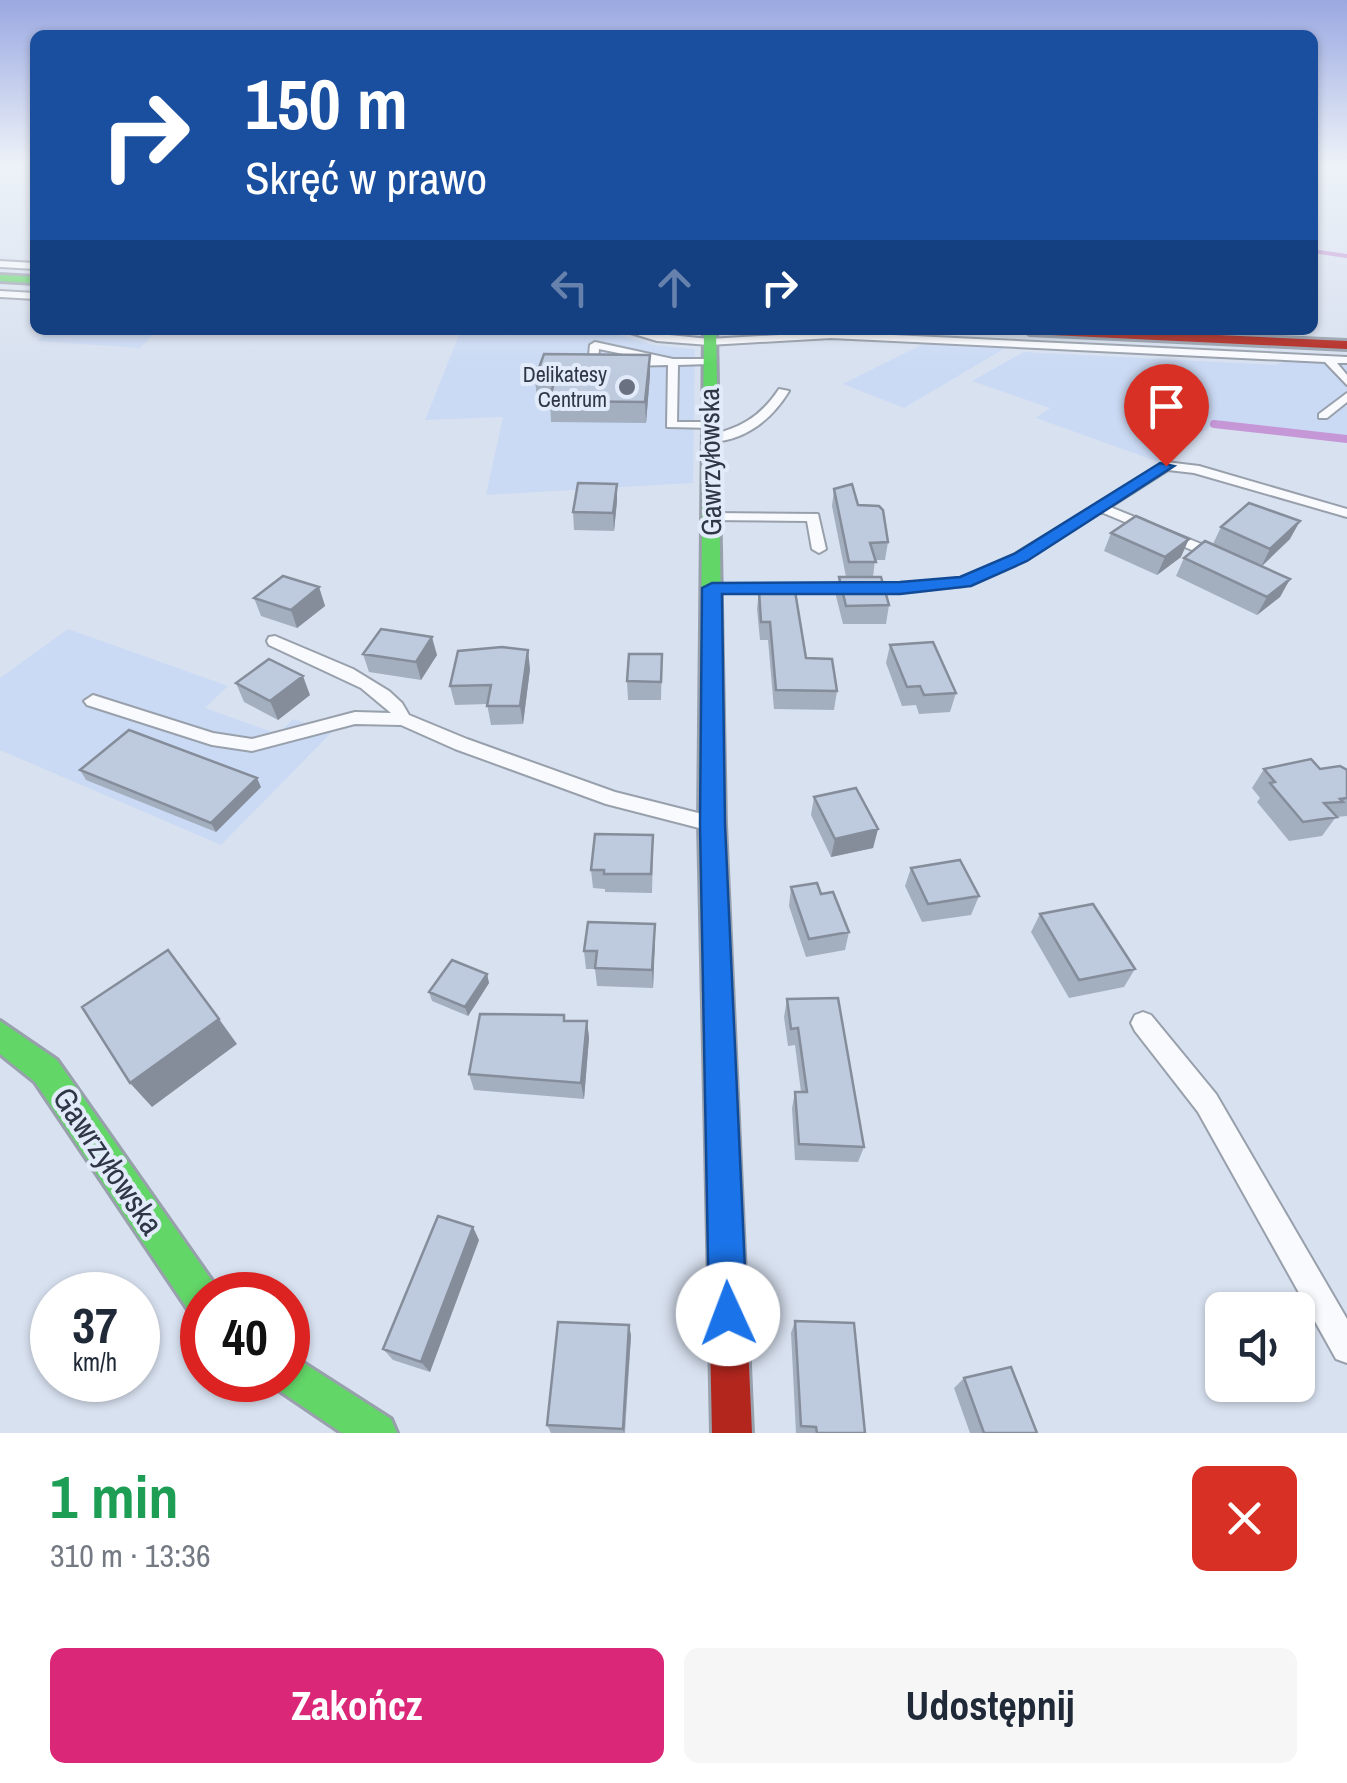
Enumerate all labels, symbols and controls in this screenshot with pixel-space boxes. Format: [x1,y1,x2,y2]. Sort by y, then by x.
text: 150 m [245,57,408,151]
icon: right [80,70,210,200]
text: Skręć w prawo [245,147,487,208]
icon: left [542,260,597,315]
icon: ahead [647,260,702,315]
icon: right [752,260,807,315]
place label: Delikatesy Centrum [523,359,607,414]
pin [1124,364,1209,467]
marker: Delikatesy Centrum [616,376,638,398]
icon: arrive [1139,379,1194,434]
street label: Gawrzyłowska [690,387,730,536]
street label: Gawrzyłowska [43,1079,174,1243]
position arrow [676,1262,780,1366]
speed limit sign: 40 [180,1272,310,1402]
text: 37 [72,1291,118,1359]
map controls [1205,1292,1315,1402]
button: sound [1205,1292,1315,1402]
text: km/h [73,1345,117,1379]
text: 1 min [50,1456,179,1537]
button: close [1192,1466,1297,1571]
text: 310 m · 13:36 [50,1534,210,1577]
button: Zakończ [50,1648,664,1763]
button: Udostępnij [684,1648,1297,1763]

